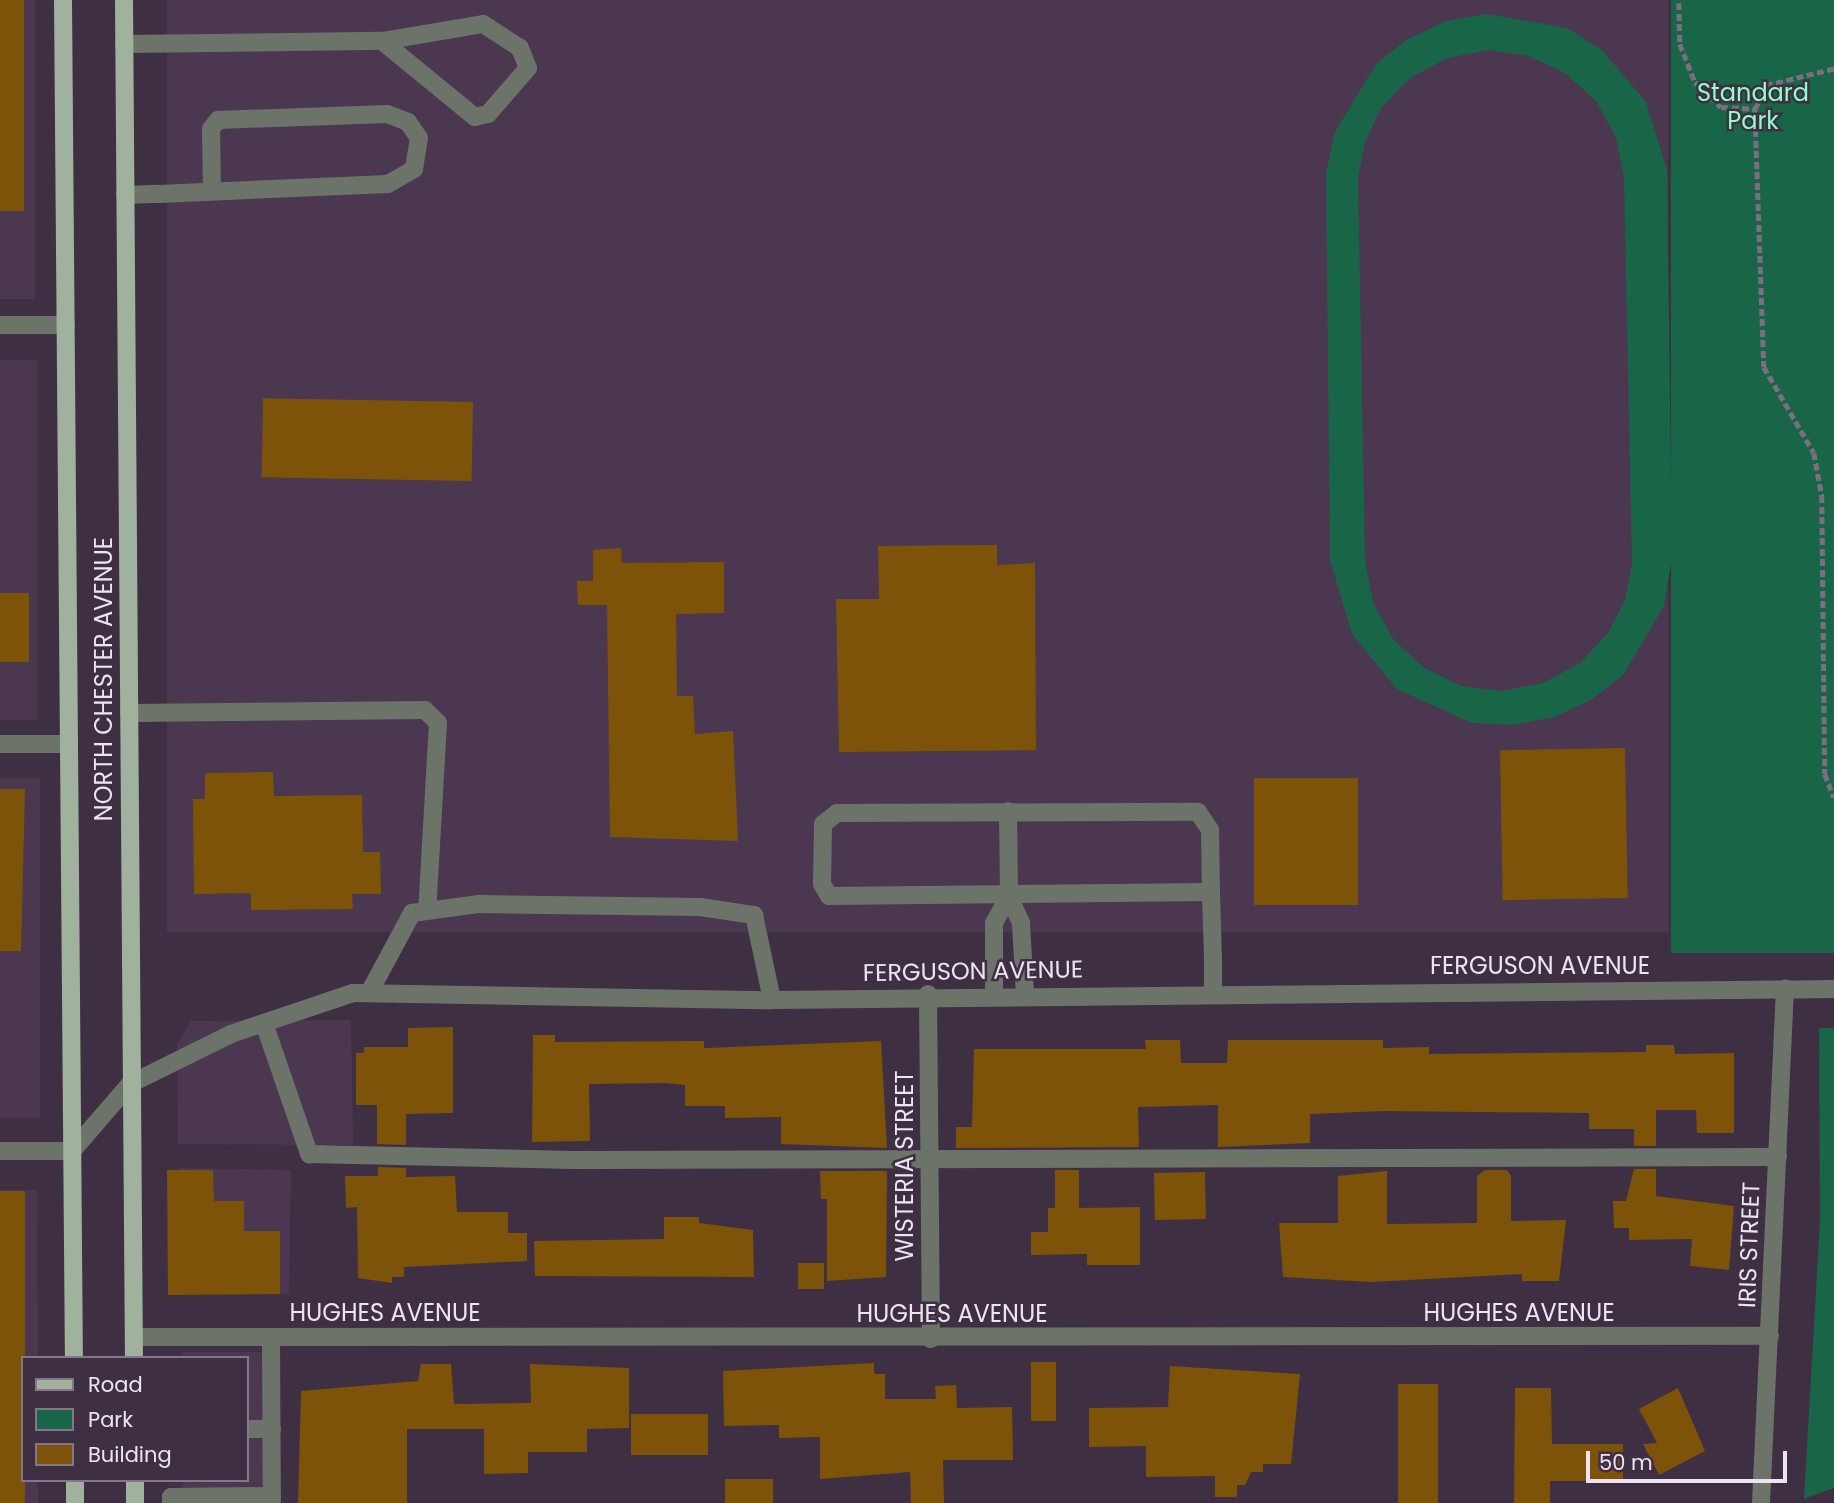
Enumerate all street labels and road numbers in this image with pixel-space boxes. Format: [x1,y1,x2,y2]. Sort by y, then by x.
street label: NORTH CHESTER AVENUE [90,537,118,821]
street label: FERGUSON AVENUE [1430,952,1650,980]
street label: FERGUSON AVENUE [863,955,1083,987]
street label: WISTERIA STREET [891,1070,919,1262]
street label: IRIS STREET [1732,1181,1766,1309]
street label: HUGHES AVENUE [290,1299,480,1327]
street label: HUGHES AVENUE [1424,1299,1614,1327]
street label: HUGHES AVENUE [857,1300,1047,1328]

